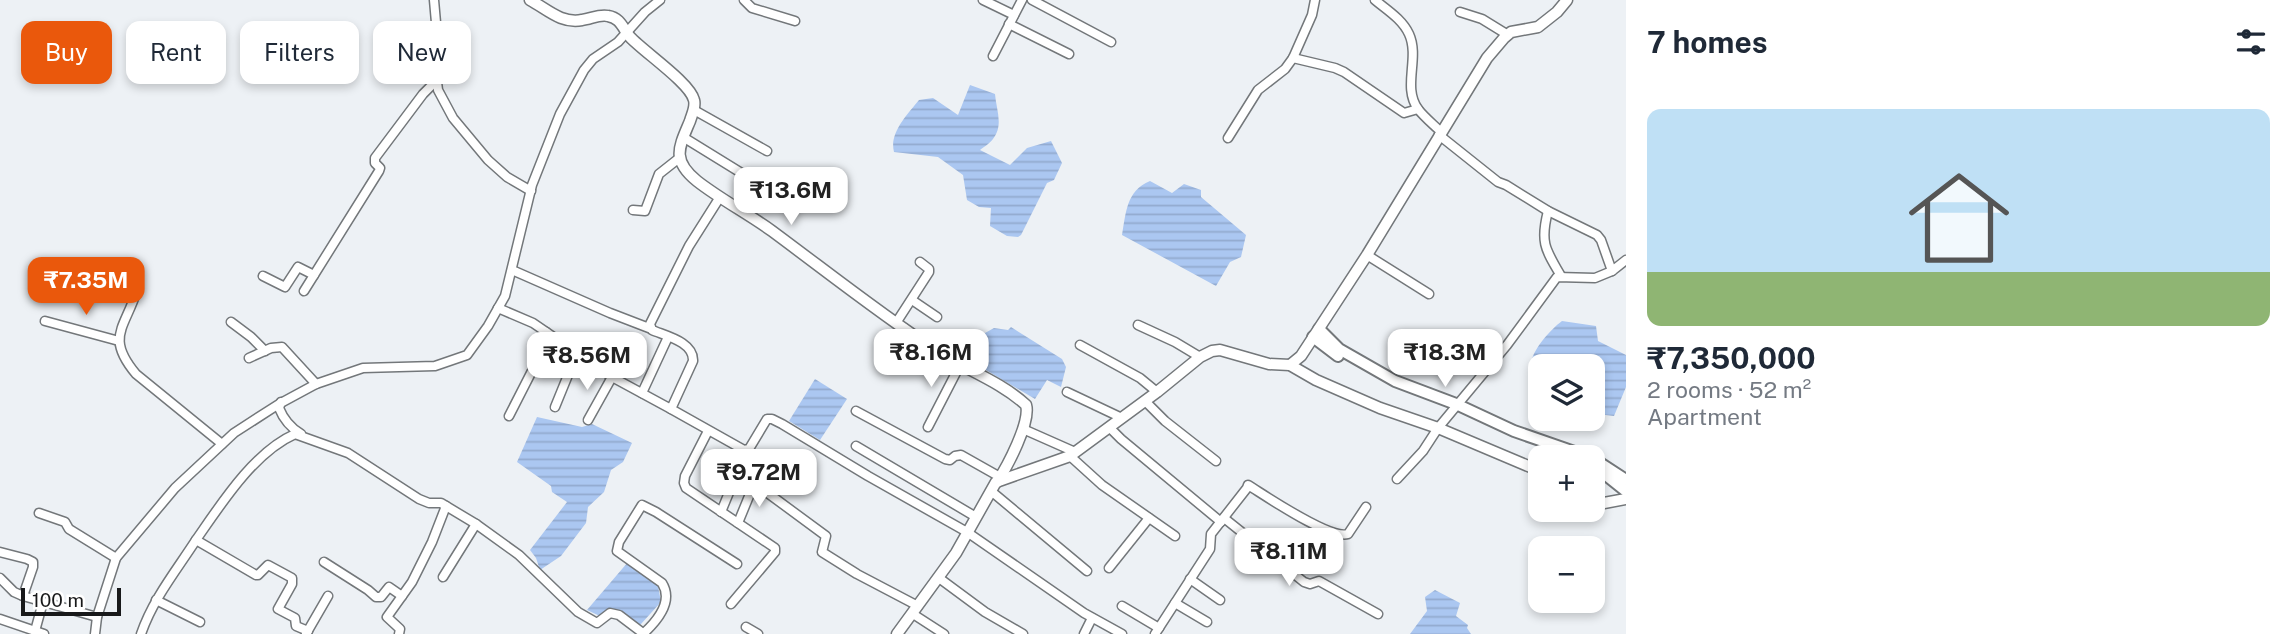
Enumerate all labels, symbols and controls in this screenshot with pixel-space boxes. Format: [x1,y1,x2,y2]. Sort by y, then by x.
chip: Buy [21,21,112,84]
chip: Rent [126,21,226,84]
chip: Filters [240,21,359,84]
chip: New [373,21,471,84]
icon: filters [2232,23,2270,61]
text: 7 homes [1647,24,1768,60]
icon: home [1896,155,2022,281]
pin: ₹13.6M [734,168,848,227]
text: ₹13.6M [750,176,832,203]
pin: ₹7.35M [29,258,143,317]
text: ₹7.35M [44,266,128,293]
pin: ₹8.16M [874,330,988,389]
pin: ₹18.3M [1388,330,1502,389]
pin: ₹8.56M [530,332,644,392]
text: ₹8.16M [890,338,972,365]
text: ₹18.3M [1404,338,1486,365]
text: ₹7,350,000 [1647,340,1816,376]
text: ₹8.56M [543,341,631,368]
map controls [1528,354,1605,613]
button: layers [1528,354,1605,431]
text: 2 rooms · 52 m² [1647,376,1811,403]
text: Apartment [1647,403,1762,430]
button: + [1528,445,1605,522]
pin: ₹9.72M [702,449,816,509]
text: ₹9.72M [717,458,801,485]
pin: ₹8.11M [1232,528,1346,588]
button: − [1528,536,1605,613]
text: ₹8.11M [1250,537,1328,564]
scale bar [21,585,121,617]
text: 100 m [32,589,84,611]

